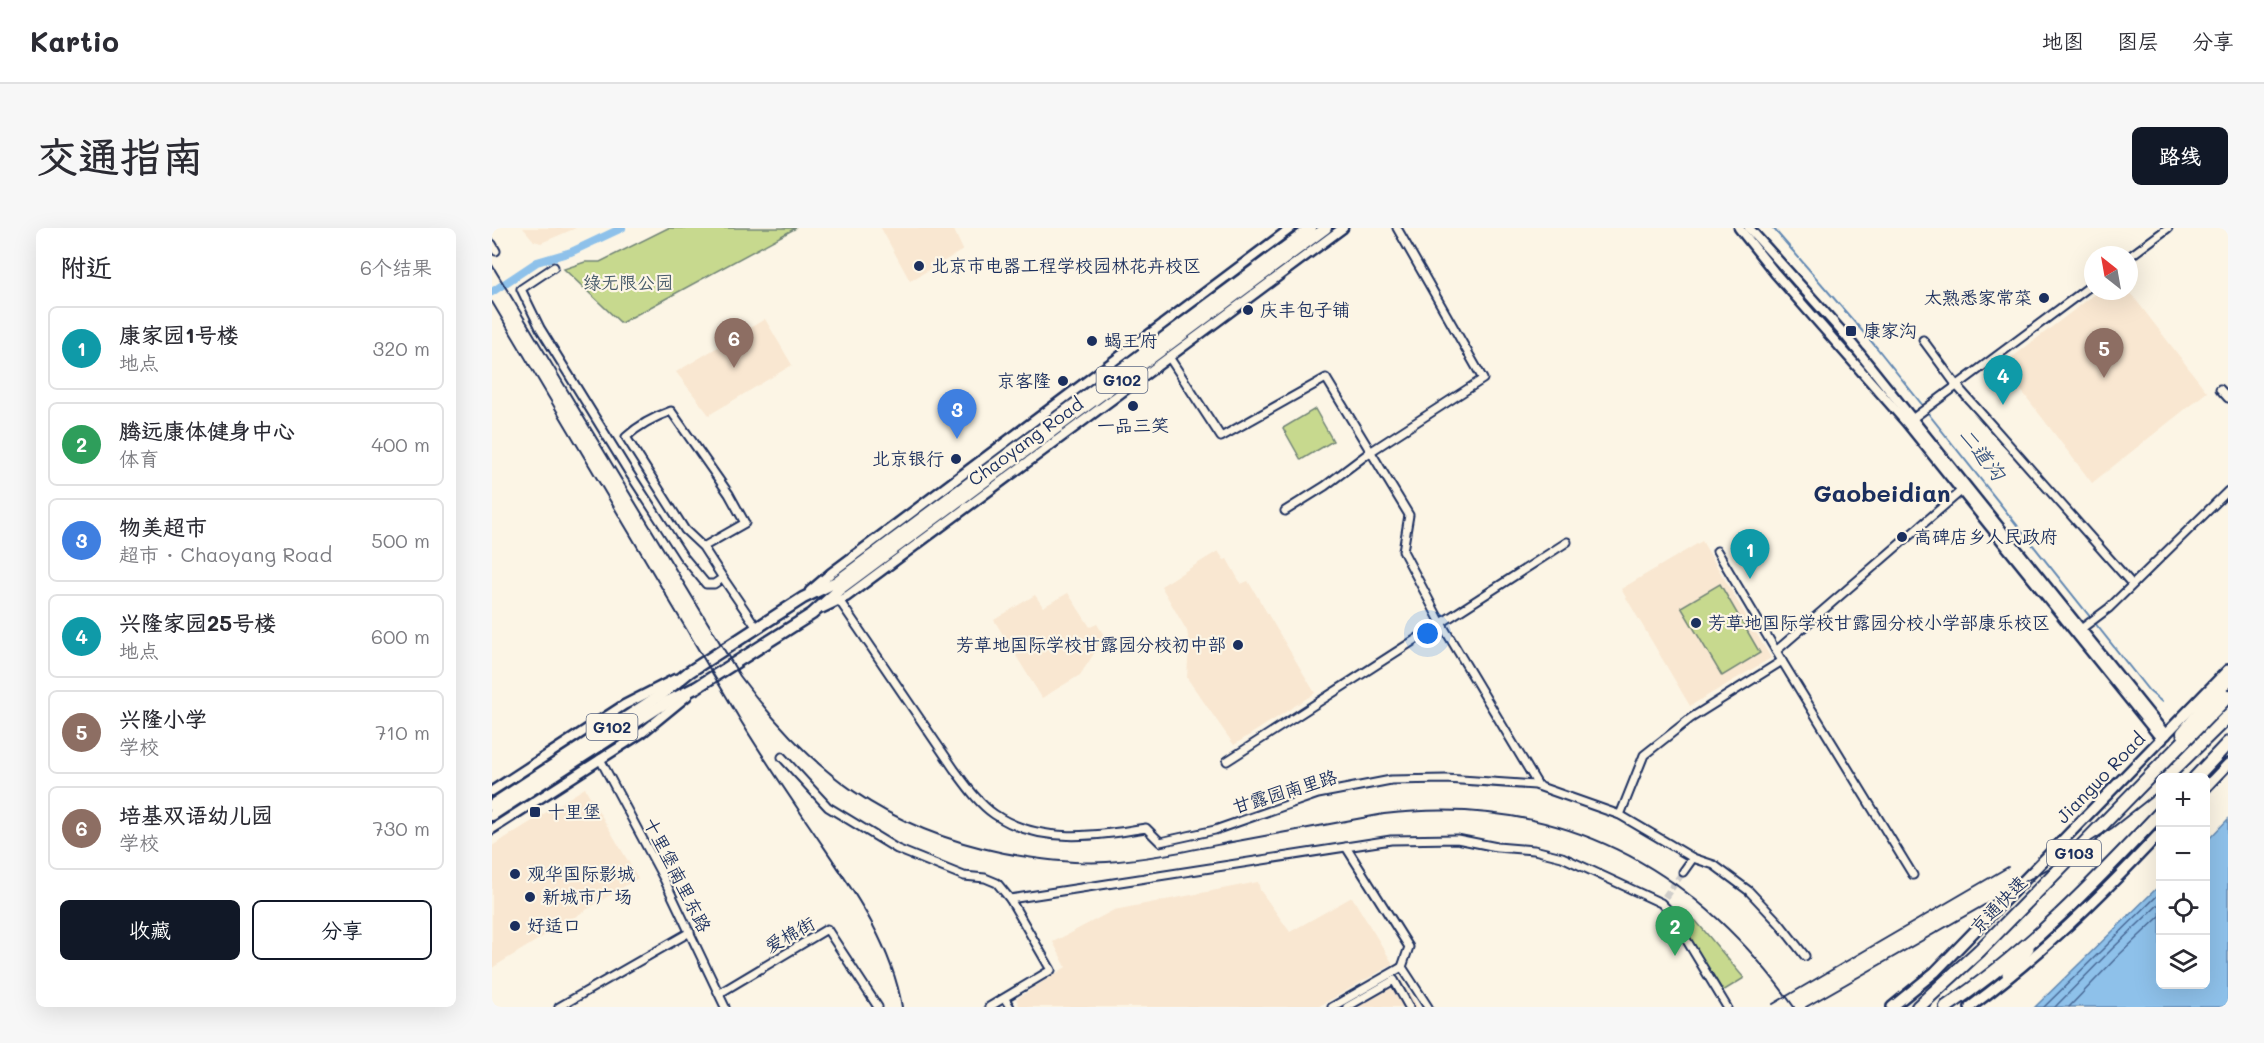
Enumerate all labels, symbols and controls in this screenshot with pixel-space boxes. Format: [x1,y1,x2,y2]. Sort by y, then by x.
text: Kartio [30,23,119,59]
text: 地图 [2042,27,2084,54]
text: 图层 [2117,27,2159,54]
text: 分享 [2192,27,2234,54]
button: 路线 [2132,127,2228,185]
text: 交通指南 [36,128,204,183]
north arrow [2084,246,2138,300]
text: 附近 [60,250,112,284]
place label: 北京市电器工程学校园林花卉校区 [931,253,1201,277]
text: 6个结果 [360,254,432,280]
marker: 北京市电器工程学校园林花卉校区 [912,259,926,273]
park label: 绿无限公园 [583,270,673,294]
place label: 太熟悉家常菜 [1924,285,2032,309]
marker: 太熟悉家常菜 [2037,291,2051,305]
place label: 庆丰包子铺 [1260,297,1350,321]
marker: 庆丰包子铺 [1241,303,1255,317]
pin: 6 [714,318,754,368]
place label: 康家沟 [1863,318,1917,342]
text: 康家园1号楼 [119,320,239,349]
marker: 康家沟 [1844,324,1858,338]
place label: 蝎王府 [1104,328,1158,352]
pin: 5 [2084,328,2124,378]
marker: 蝎王府 [1085,334,1099,348]
text: 1 [77,335,86,361]
text: 320 m [372,335,430,361]
text: 地点 [119,349,159,375]
pin: 4 [1984,356,2022,405]
road number: G102 [1096,367,1148,393]
place label: 京客隆 [997,368,1051,392]
marker: 京客隆 [1056,374,1070,388]
pin: 3 [938,390,976,439]
street label: Chaoyang Road [963,391,1088,491]
marker: 一品三笑 [1126,399,1140,413]
place label: 一品三笑 [1097,413,1169,437]
text: 腾远康体健身中心 [119,416,295,445]
water label: 二道沟 [1954,422,2013,487]
text: 2 [76,431,87,457]
text: 400 m [371,431,430,457]
text: 体育 [119,445,159,471]
place label: 北京银行 [872,446,944,470]
marker: 北京银行 [949,452,963,466]
district label: Gaobeidian [1813,477,1951,508]
text: 物美超市 [119,512,207,541]
place label: 高碑店乡人民政府 [1914,524,2058,548]
text: 3 [76,527,88,553]
text: 500 m [371,527,430,553]
pin: 1 [1730,530,1770,579]
marker: 高碑店乡人民政府 [1895,530,1909,544]
text: 超市 · Chaoyang Road [119,541,332,567]
text: 兴隆家园25号楼 [119,608,276,637]
place label: 芳草地国际学校甘露园分校小学部康乐校区 [1708,610,2050,634]
marker: 芳草地国际学校甘露园分校小学部康乐校区 [1689,616,1703,630]
your location [1413,619,1442,648]
text: 4 [75,623,88,649]
text: 600 m [371,623,430,649]
place label: 芳草地国际学校甘露园分校初中部 [956,632,1226,656]
text: 地点 [119,637,159,663]
marker: 芳草地国际学校甘露园分校初中部 [1231,638,1245,652]
text: 兴隆小学 [119,704,207,733]
road number: G102 [586,714,638,740]
text: 5 [76,719,87,745]
text: 710 m [375,719,430,745]
street label: Jianguo Road [2051,726,2150,828]
text: 学校 [119,733,159,759]
street label: 甘露园南里路 [1230,764,1340,818]
map controls [2156,773,2210,989]
button: + [2156,773,2210,827]
place label: 十里堡 [547,799,601,823]
text: 培基双语幼儿园 [119,800,273,829]
marker: 十里堡 [528,805,542,819]
street label: 十里堡南里东路 [639,813,717,936]
text: 6 [75,815,88,841]
text: 730 m [372,815,430,841]
button: − [2156,827,2210,881]
text: 学校 [119,829,159,855]
road number: G103 [2047,840,2101,866]
place label: 观华国际影城 [527,861,635,885]
marker: 观华国际影城 [508,867,522,881]
street label: 京通快速 [1965,870,2032,939]
button: locate [2156,881,2210,935]
place label: 新城市广场 [542,884,632,908]
marker: 新城市广场 [523,890,537,904]
button: 收藏 [60,900,240,960]
button: 分享 [252,900,432,960]
pin: 2 [1656,906,1694,956]
street label: 爱棉街 [760,911,819,958]
place label: 好适口 [527,913,581,937]
marker: 好适口 [508,919,522,933]
button: layers [2156,935,2210,989]

